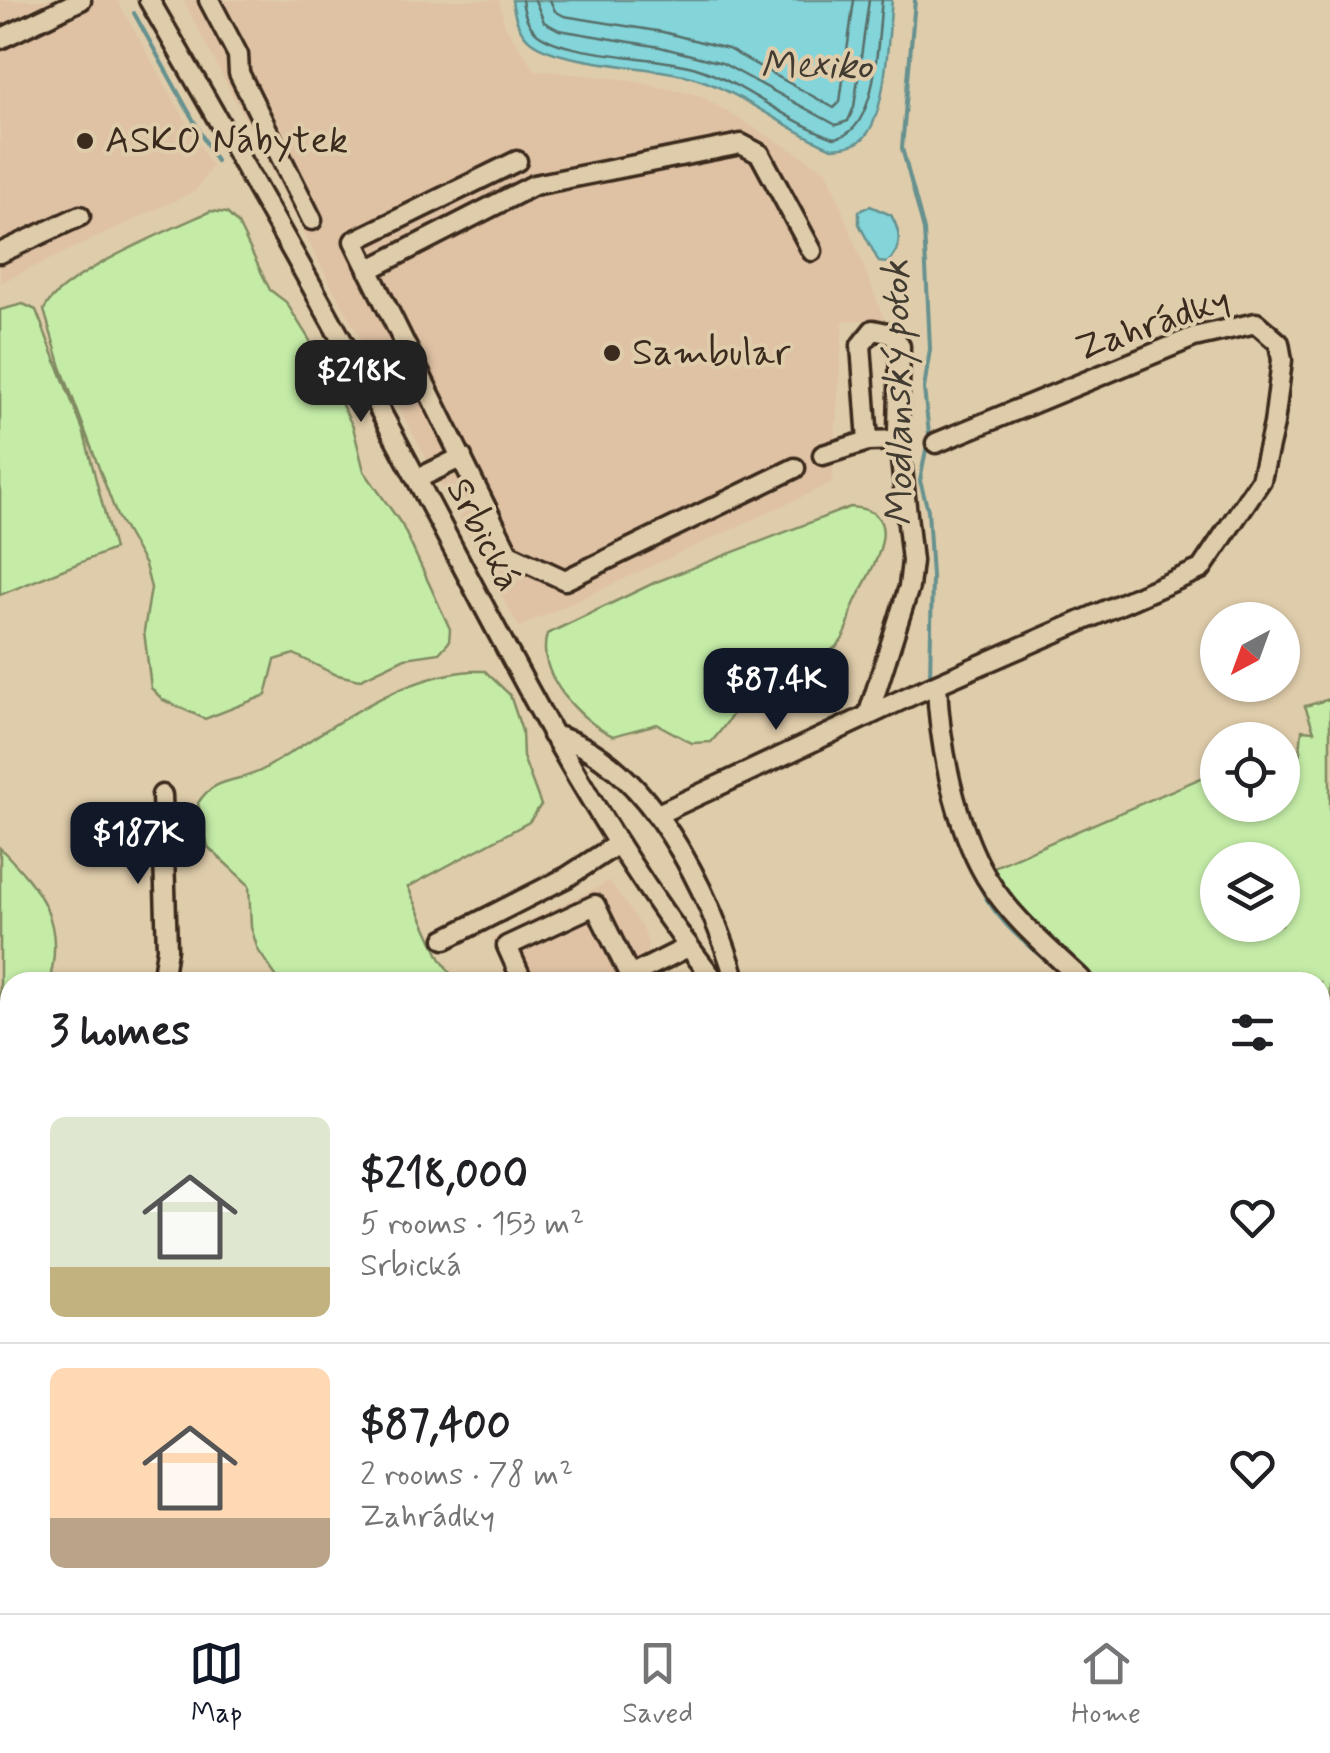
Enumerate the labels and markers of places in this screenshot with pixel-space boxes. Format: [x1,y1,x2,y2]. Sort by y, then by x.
place label: ASKO Nábytek [105,117,348,166]
marker: ASKO Nábytek [74,130,96,152]
place label: Sambular [632,329,791,378]
pin: $218K [291,340,431,425]
marker: Sambular [601,342,623,364]
pin: $87.4K [695,648,857,733]
pin: $187K [68,802,208,887]

